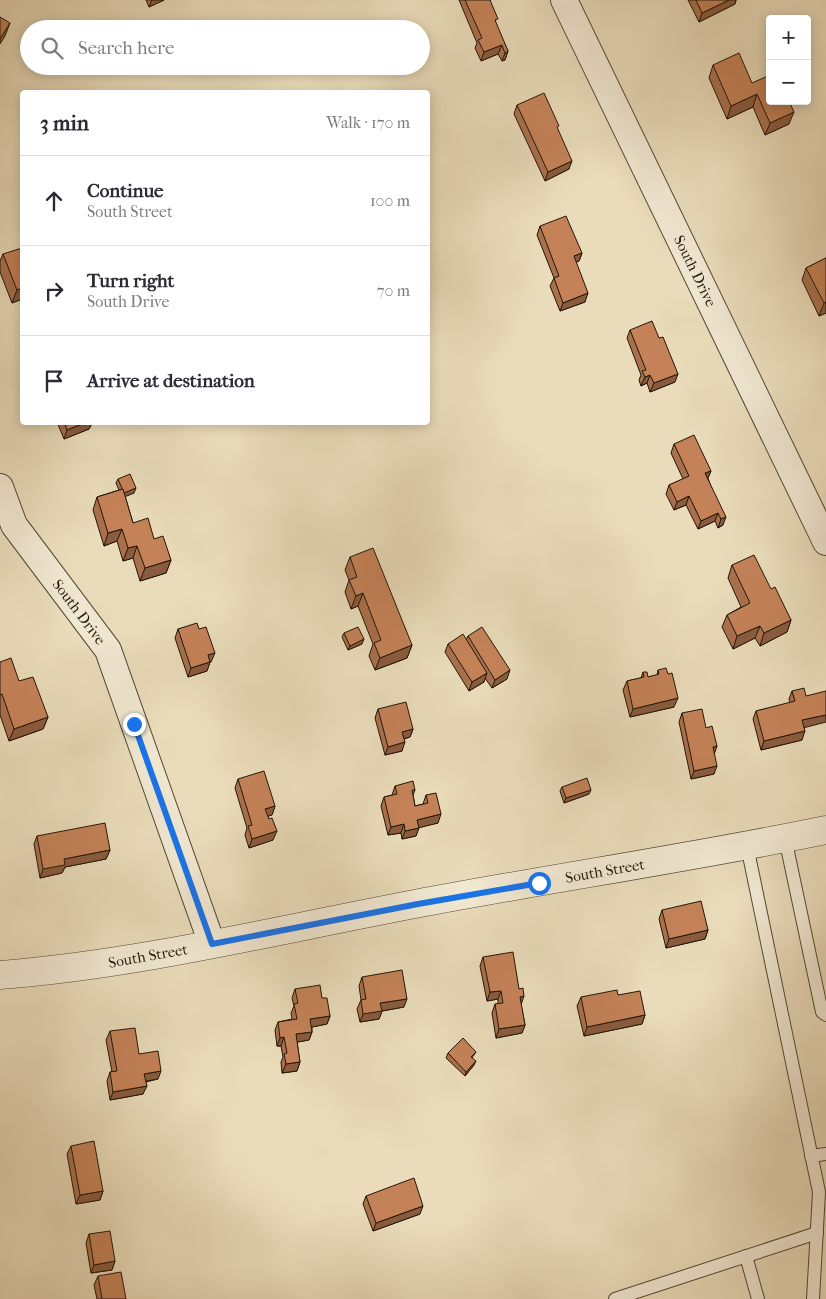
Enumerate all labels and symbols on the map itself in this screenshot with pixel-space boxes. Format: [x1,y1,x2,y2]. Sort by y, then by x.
street label: South Drive [670,232,720,310]
street label: South Drive [49,576,110,649]
route end [123,713,146,736]
street label: South Street [564,855,647,887]
route start [528,872,551,895]
street label: South Street [107,940,190,972]

